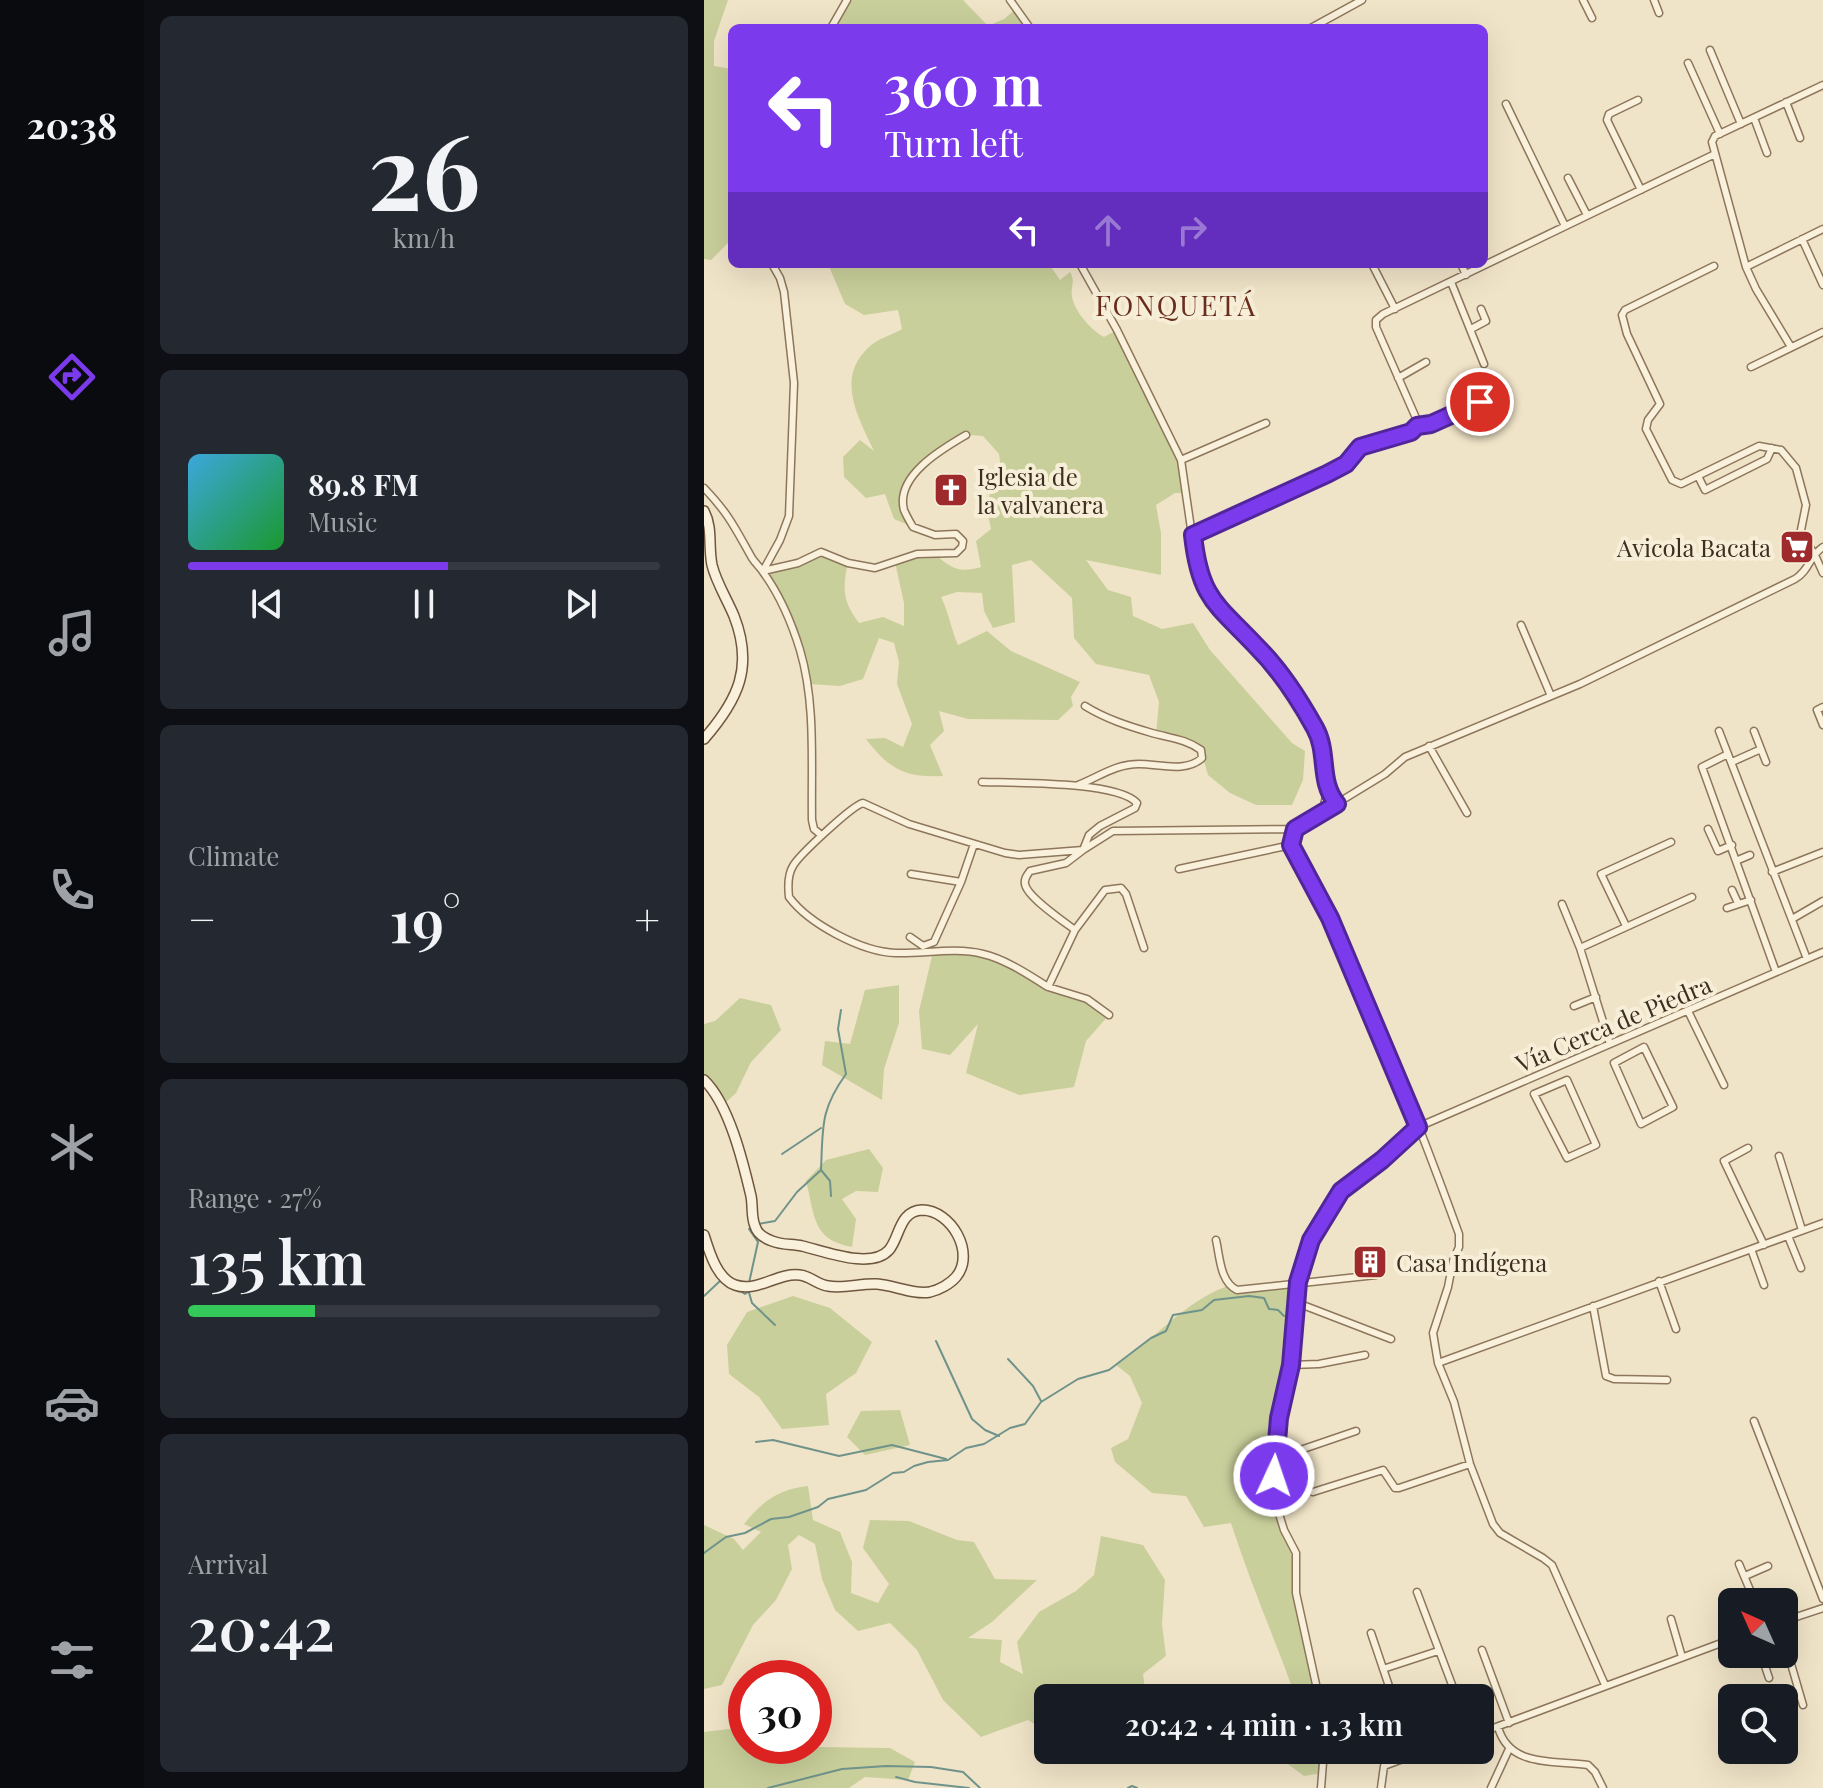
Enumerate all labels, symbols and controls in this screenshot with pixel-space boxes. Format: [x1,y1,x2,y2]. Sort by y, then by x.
text: 360 m [884,46,1043,121]
icon: left [752,56,856,160]
text: 26 [368,98,480,237]
text: 20:38 [27,100,117,148]
text: Turn left [884,118,1023,166]
icon: left [1002,208,1046,252]
icon: ahead [1086,208,1130,252]
icon: right [1170,208,1214,252]
text: km/h [393,220,455,255]
district label: FONQUETÁ [1095,286,1257,323]
icon: directions [44,349,100,405]
pin [1446,368,1514,436]
icon: arrive [1458,380,1502,424]
place label: Iglesia de la valvanera [977,460,1104,520]
text: 89.8 FM [308,464,419,504]
church icon: Iglesia de la valvanera [932,471,970,509]
text: Music [308,504,377,539]
supermarket icon: Avicola Bacata [1778,528,1816,566]
place label: Avicola Bacata [1616,531,1771,563]
icon: previous [245,582,289,626]
icon: pause [402,582,446,626]
icon: next [559,582,603,626]
icon: music [44,605,100,661]
text: Climate [188,838,279,873]
icon: phone [44,862,100,918]
text: 19° [389,878,461,958]
text: − [188,888,216,947]
text: + [634,888,660,947]
street label: Vía Cerca de Piedra [1509,967,1716,1079]
icon: climate [44,1119,100,1175]
text: Range · 27% [188,1180,322,1215]
text: 135 km [188,1220,366,1300]
building icon: Casa Indígena [1351,1243,1389,1281]
place label: Casa Indígena [1396,1246,1547,1278]
icon: car [44,1375,100,1431]
position arrow [1232,1434,1316,1518]
text: Arrival [188,1546,268,1581]
text: 20:42 [188,1586,335,1666]
north arrow [1718,1588,1798,1668]
map controls [1718,1588,1798,1764]
icon: filters [44,1632,100,1688]
speed limit sign: 30 [728,1660,832,1764]
button: search [1718,1684,1798,1764]
text: 20:42 · 4 min · 1.3 km [1125,1704,1403,1744]

